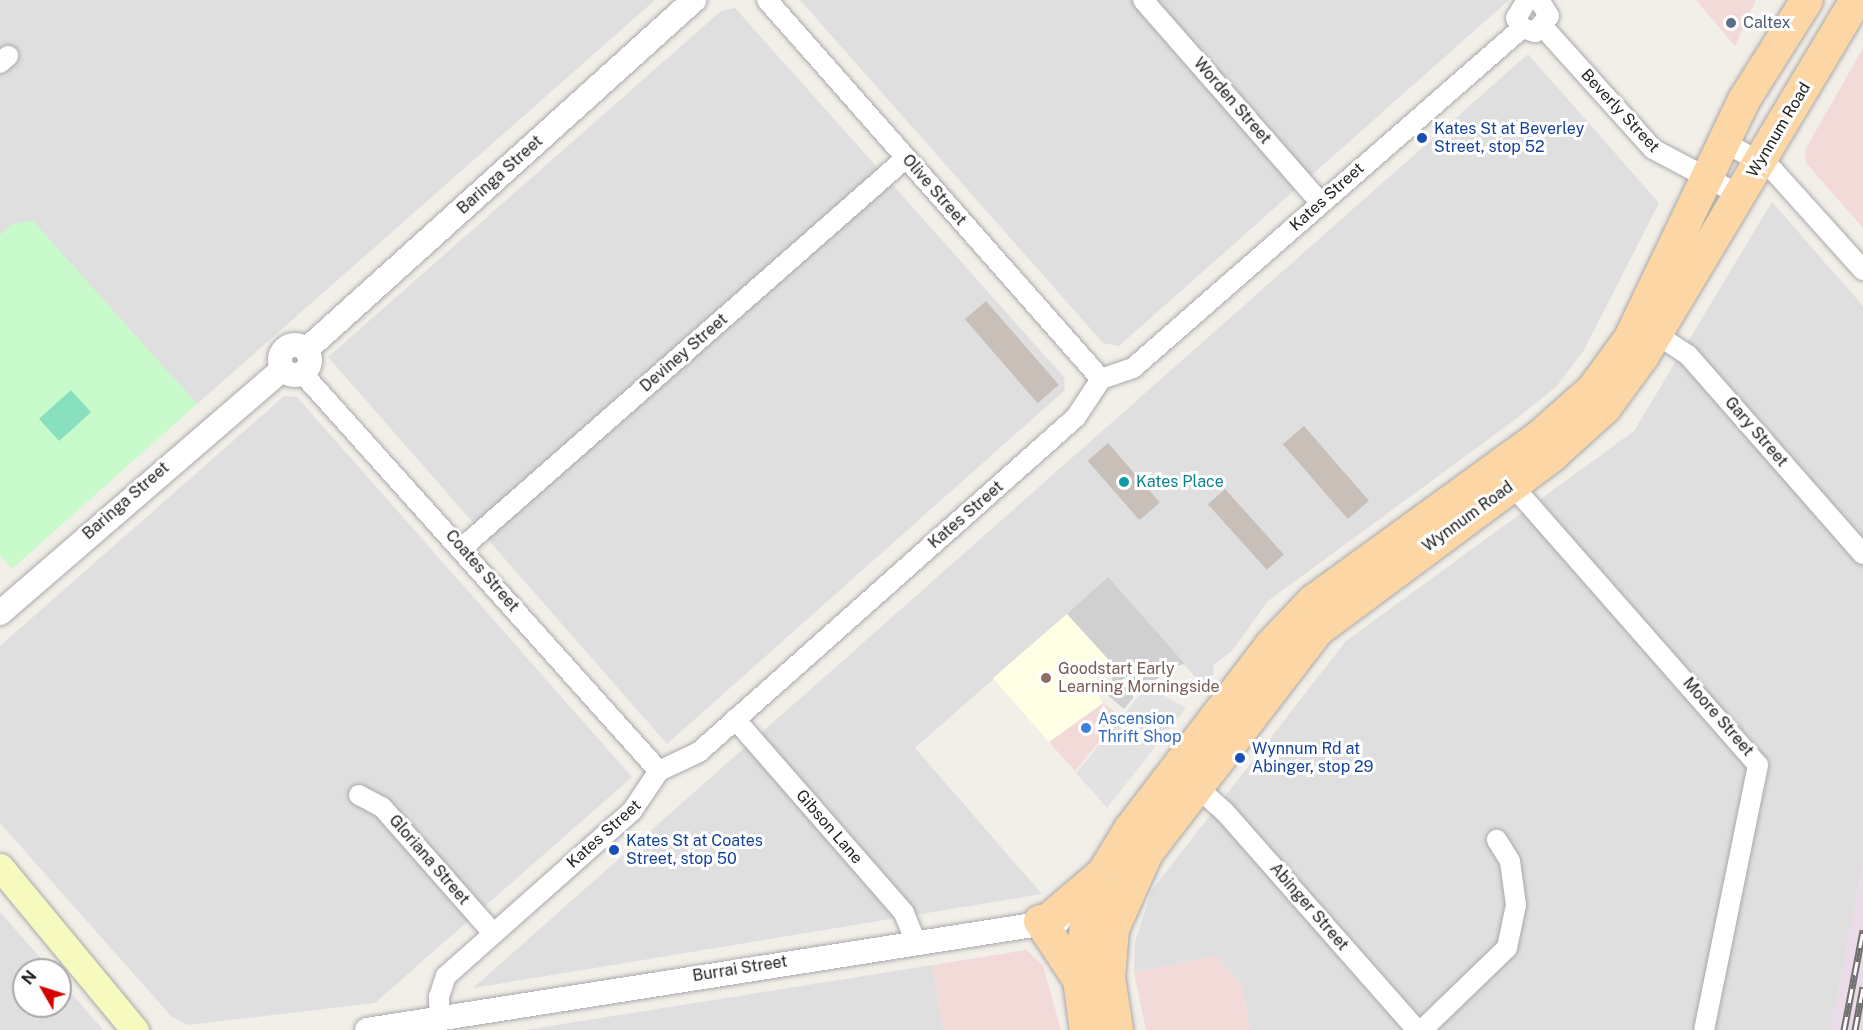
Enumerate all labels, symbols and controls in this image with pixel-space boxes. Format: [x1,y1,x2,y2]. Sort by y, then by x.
place label: Caltex [1743,13,1791,33]
marker: Caltex [1724,16,1738,30]
street label: Worden Street [1189,54,1275,148]
street label: Beverly Street [1577,65,1663,157]
street label: Wynnum Road [1743,79,1815,181]
place label: Kates St at Beverley Street, stop 52 [1434,119,1584,157]
marker: Kates St at Beverley Street, stop 52 [1415,131,1429,145]
street label: Baringa Street [453,132,547,218]
street label: Olive Street [898,151,970,229]
street label: Kates Street [1286,159,1368,235]
street label: Deviney Street [636,310,732,396]
street label: Gary Street [1720,393,1792,471]
street label: Baringa Street [79,458,173,544]
place label: Kates Place [1136,472,1224,492]
marker: Kates Place [1117,475,1131,489]
street label: Kates Street [925,477,1007,553]
street label: Wynnum Road [1419,478,1517,556]
street label: Coates Street [441,526,523,616]
place label: Goodstart Early Learning Morningside [1058,659,1220,697]
marker: Goodstart Early Learning Morningside [1039,671,1053,685]
street label: Moore Street [1679,674,1757,760]
place label: Ascension Thrift Shop [1098,709,1181,747]
marker: Ascension Thrift Shop [1079,721,1093,735]
place label: Wynnum Rd at Abinger, stop 29 [1252,739,1374,777]
marker: Wynnum Rd at Abinger, stop 29 [1233,751,1247,765]
street label: Gibson Lane [792,786,866,868]
street label: Kates Street [563,796,645,872]
street label: Gloriana Street [385,811,473,909]
place label: Kates St at Coates Street, stop 50 [626,831,763,869]
marker: Kates St at Coates Street, stop 50 [607,843,621,857]
street label: Abinger Street [1266,859,1352,955]
street label: Burrai Street [691,952,789,986]
north arrow [12,958,72,1018]
text: N [18,967,40,988]

